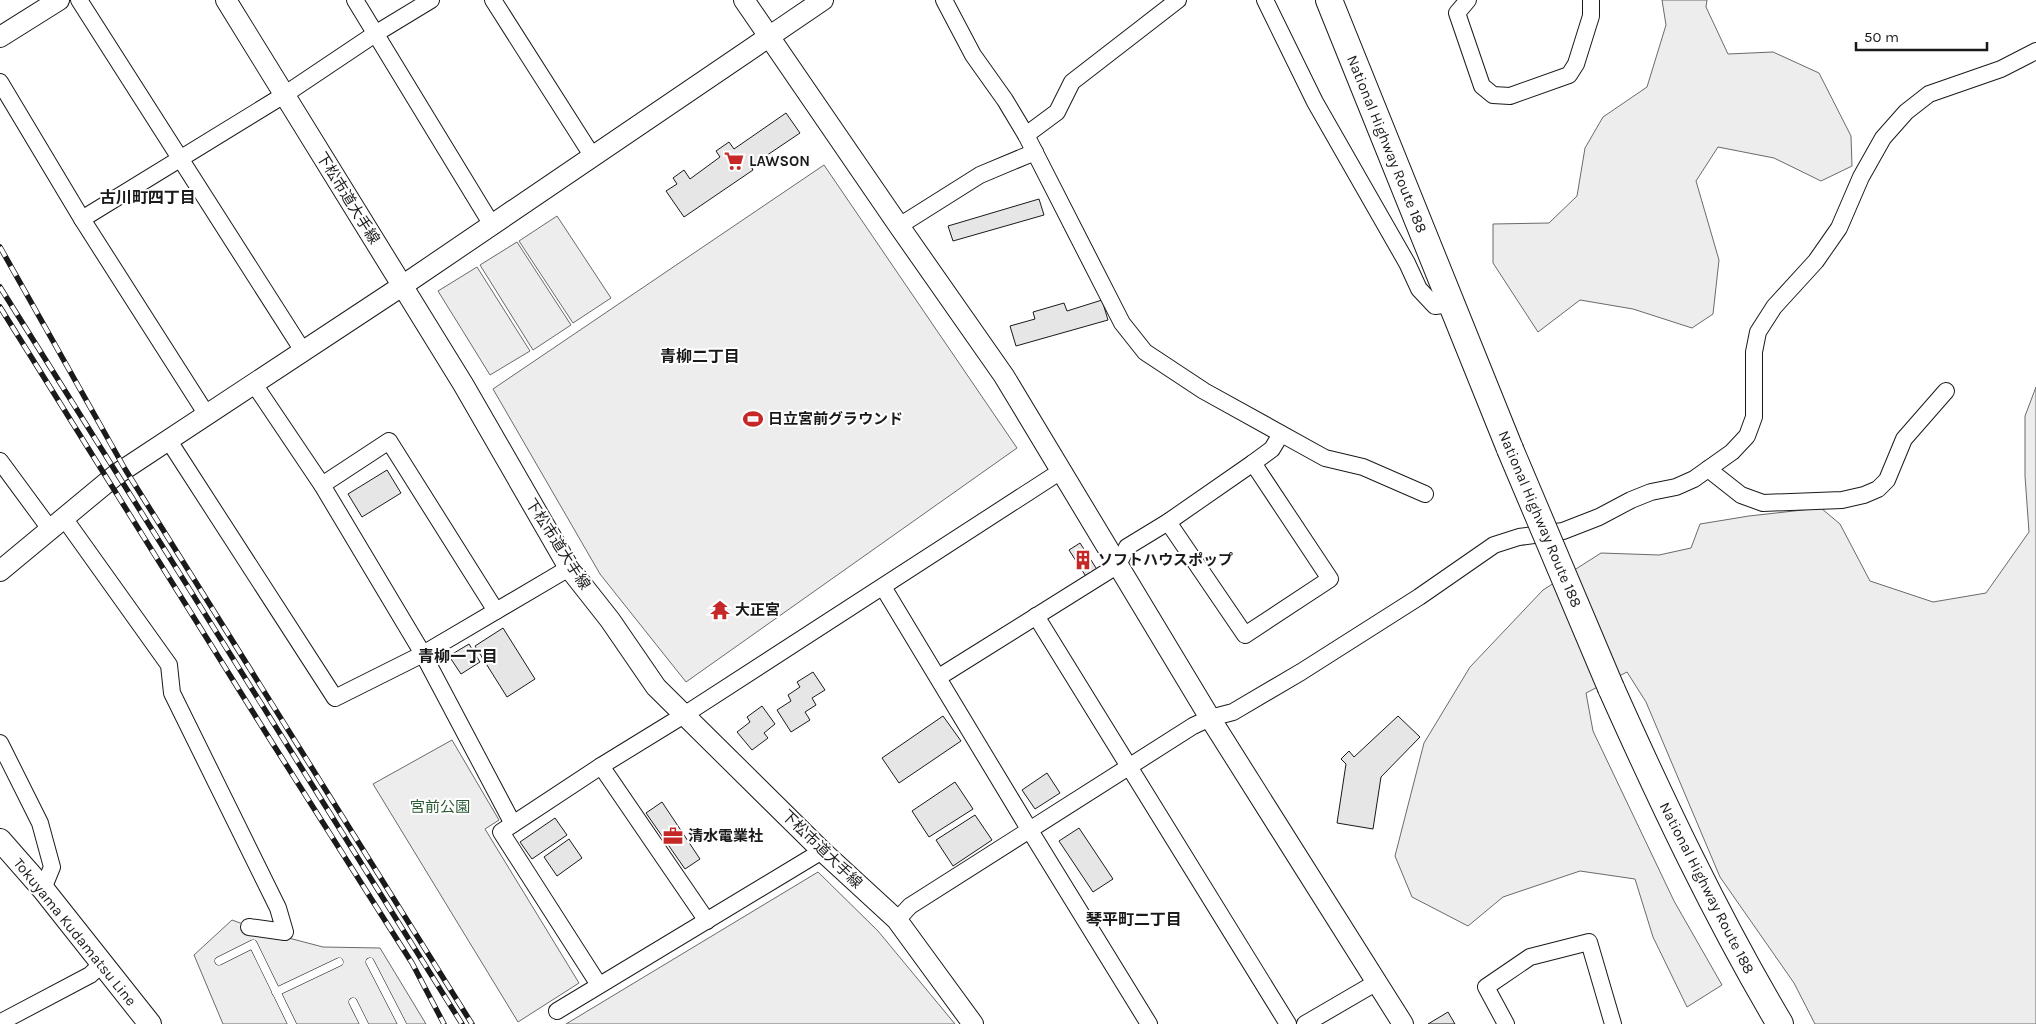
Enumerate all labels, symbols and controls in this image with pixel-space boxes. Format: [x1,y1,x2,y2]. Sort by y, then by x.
scale bar [1856,20,1987,52]
text: 50 m [1864,28,1899,46]
street label: National Highway Route 188 [1343,52,1431,236]
street label: 下松市道大手線 [313,149,383,247]
supermarket icon: LAWSON [723,150,745,172]
place label: LAWSON [749,152,810,170]
district label: 古川町四丁目 [100,188,196,207]
district label: 青柳二丁目 [660,347,740,366]
sports icon: 日立宮前グラウンド [742,408,764,430]
place label: 日立宮前グラウンド [768,410,903,428]
street label: National Highway Route 188 [1495,428,1585,610]
street label: 下松市道大手線 [522,495,594,593]
building icon: ソフトハウスポップ [1072,549,1094,571]
place label: ソフトハウスポップ [1098,551,1233,569]
temple icon: 大正宮 [709,599,731,621]
place label: 大正宮 [735,601,780,619]
district label: 青柳一丁目 [418,647,498,666]
park label: 宮前公園 [410,798,470,816]
street label: National Highway Route 188 [1656,799,1758,977]
street label: 下松市道大手線 [778,806,866,892]
office icon: 清水電業社 [662,825,684,847]
place label: 清水電業社 [688,827,763,845]
street label: Tokuyama Kudamatsu Line [10,854,140,1010]
district label: 琴平町二丁目 [1086,910,1182,929]

